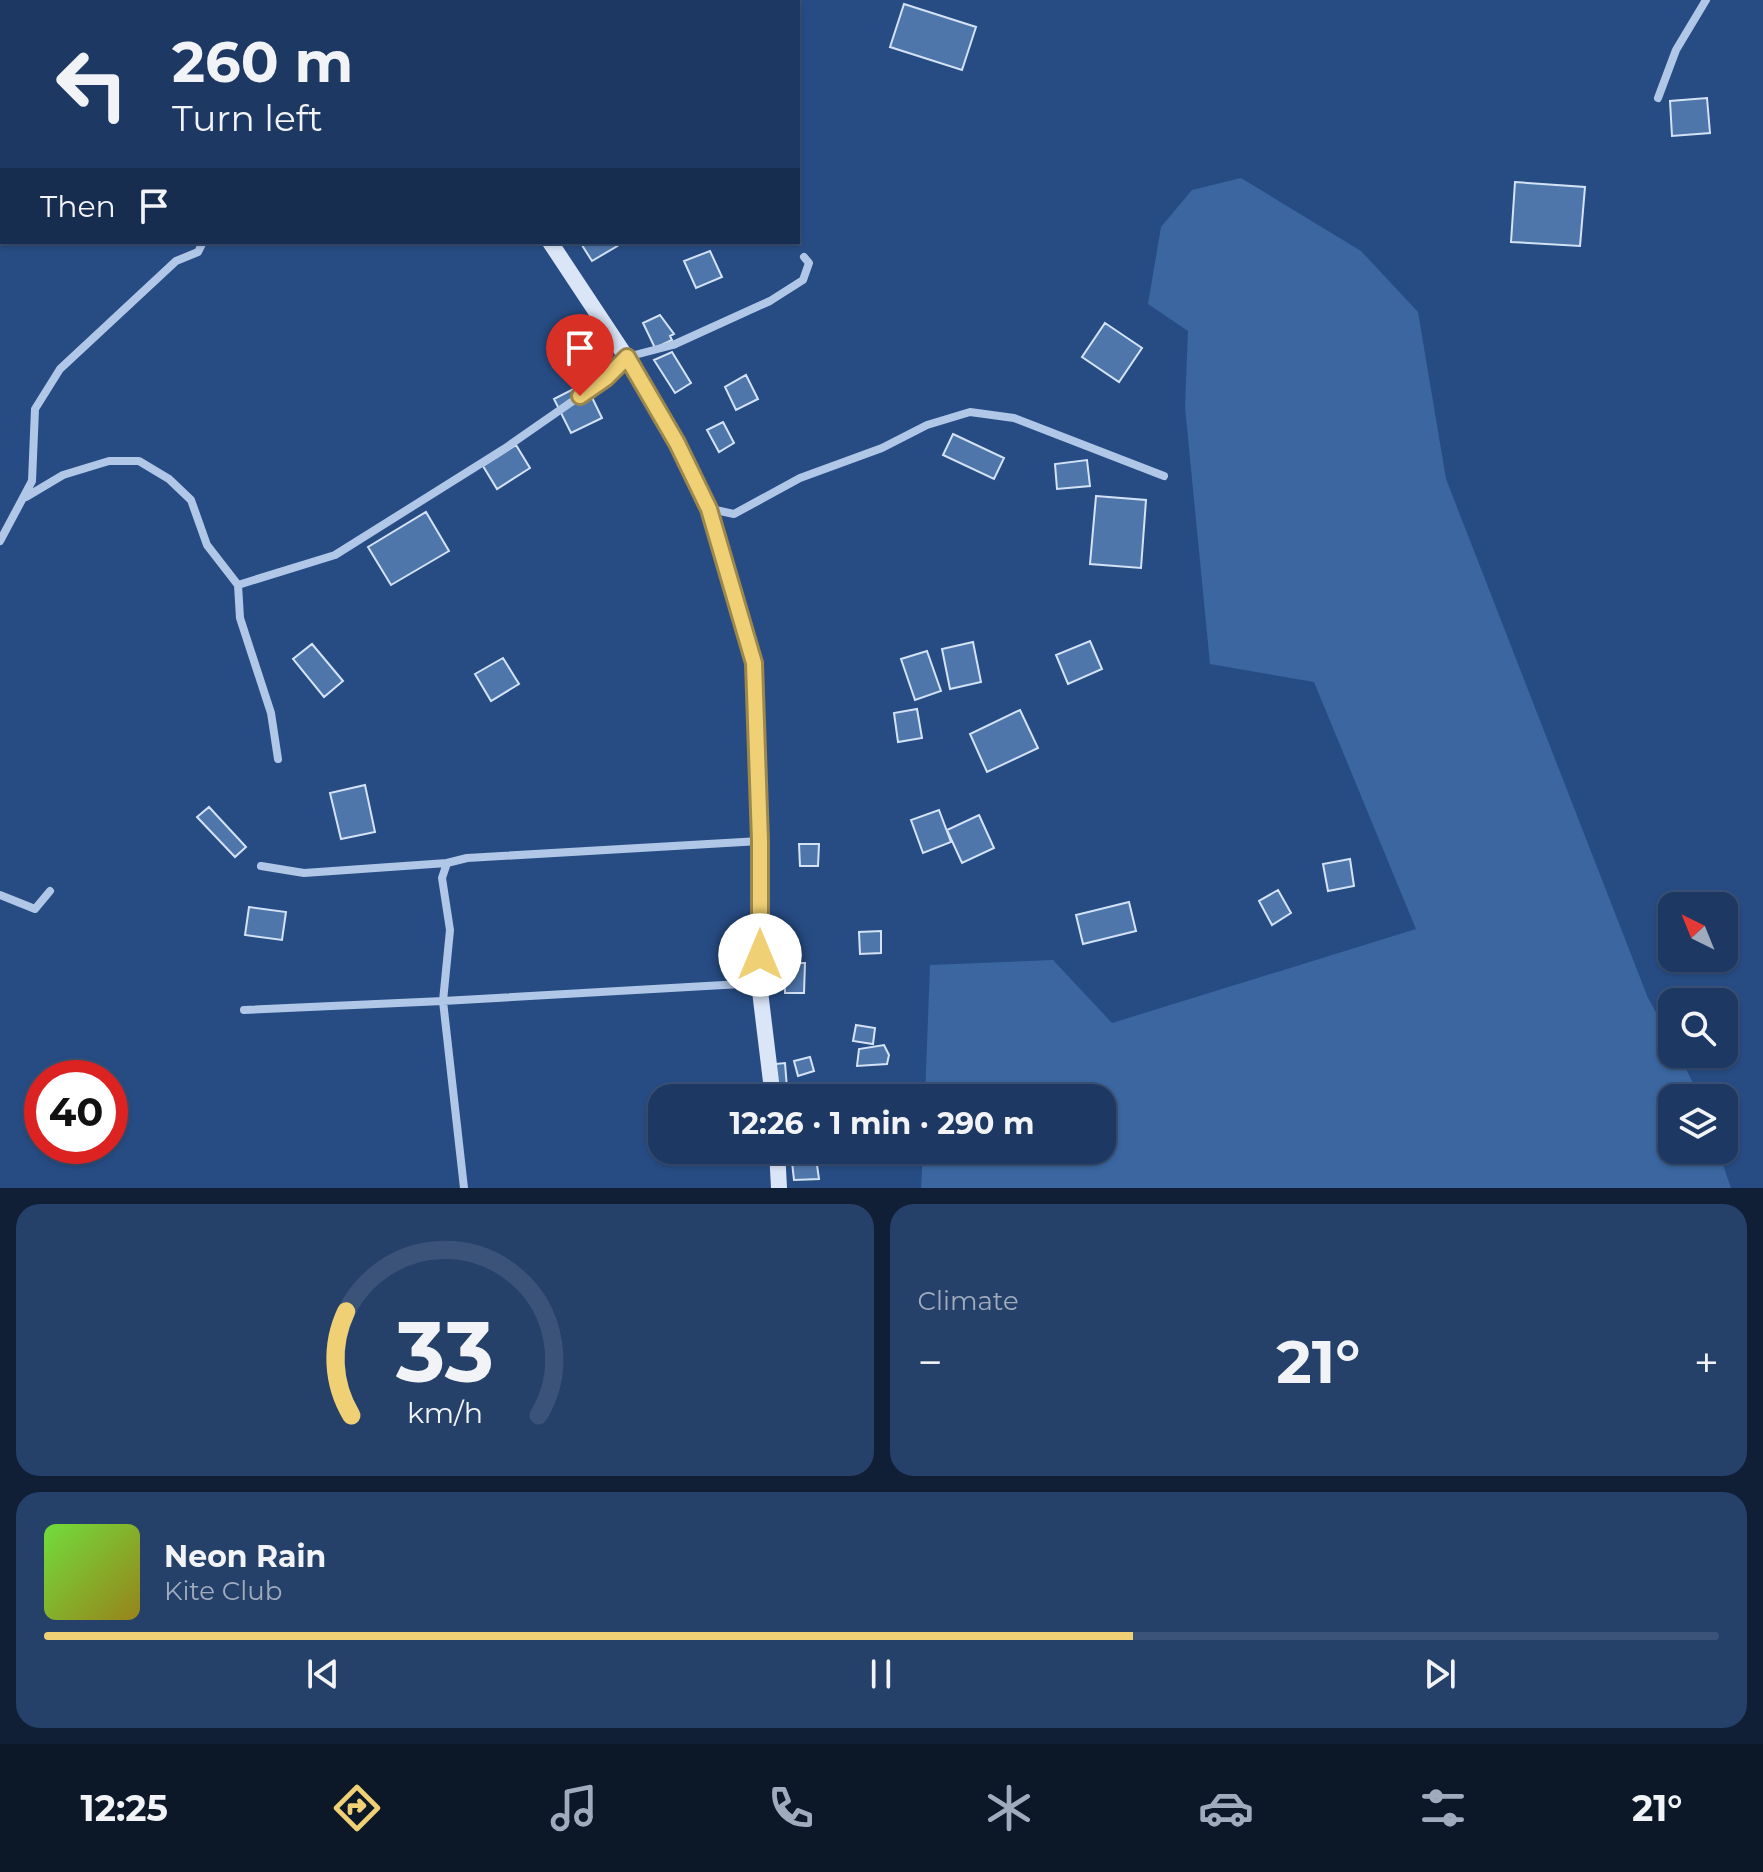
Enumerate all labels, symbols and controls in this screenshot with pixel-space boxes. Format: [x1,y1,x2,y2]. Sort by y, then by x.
text: 260 m [172,28,353,96]
icon: left [40,32,144,136]
text: Turn left [172,96,323,140]
icon: arrive [132,184,176,228]
text: Then [40,188,116,225]
pin [546,314,614,396]
icon: arrive [558,326,602,370]
north arrow [1658,892,1738,972]
map controls [1658,892,1738,1164]
position arrow [718,913,802,997]
button: search [1658,988,1738,1068]
speed limit sign: 40 [24,1060,128,1164]
button: layers [1658,1084,1738,1164]
text: 12:26 · 1 min · 290 m [730,1105,1034,1142]
text: Climate [918,1285,1019,1317]
text: 33 [395,1301,494,1403]
text: 21° [1276,1325,1360,1398]
text: − [918,1335,943,1389]
text: + [1694,1335,1719,1389]
text: km/h [407,1395,483,1430]
text: Neon Rain [164,1538,326,1575]
text: Kite Club [164,1575,282,1607]
icon: previous [301,1652,345,1696]
icon: pause [859,1652,903,1696]
icon: next [1418,1652,1462,1696]
icon: directions [329,1780,385,1836]
icon: music [546,1780,602,1836]
icon: phone [763,1780,819,1836]
icon: climate [981,1780,1037,1836]
icon: car [1198,1780,1254,1836]
icon: filters [1415,1780,1471,1836]
text: 12:25 [81,1786,168,1830]
text: 21° [1632,1786,1682,1830]

